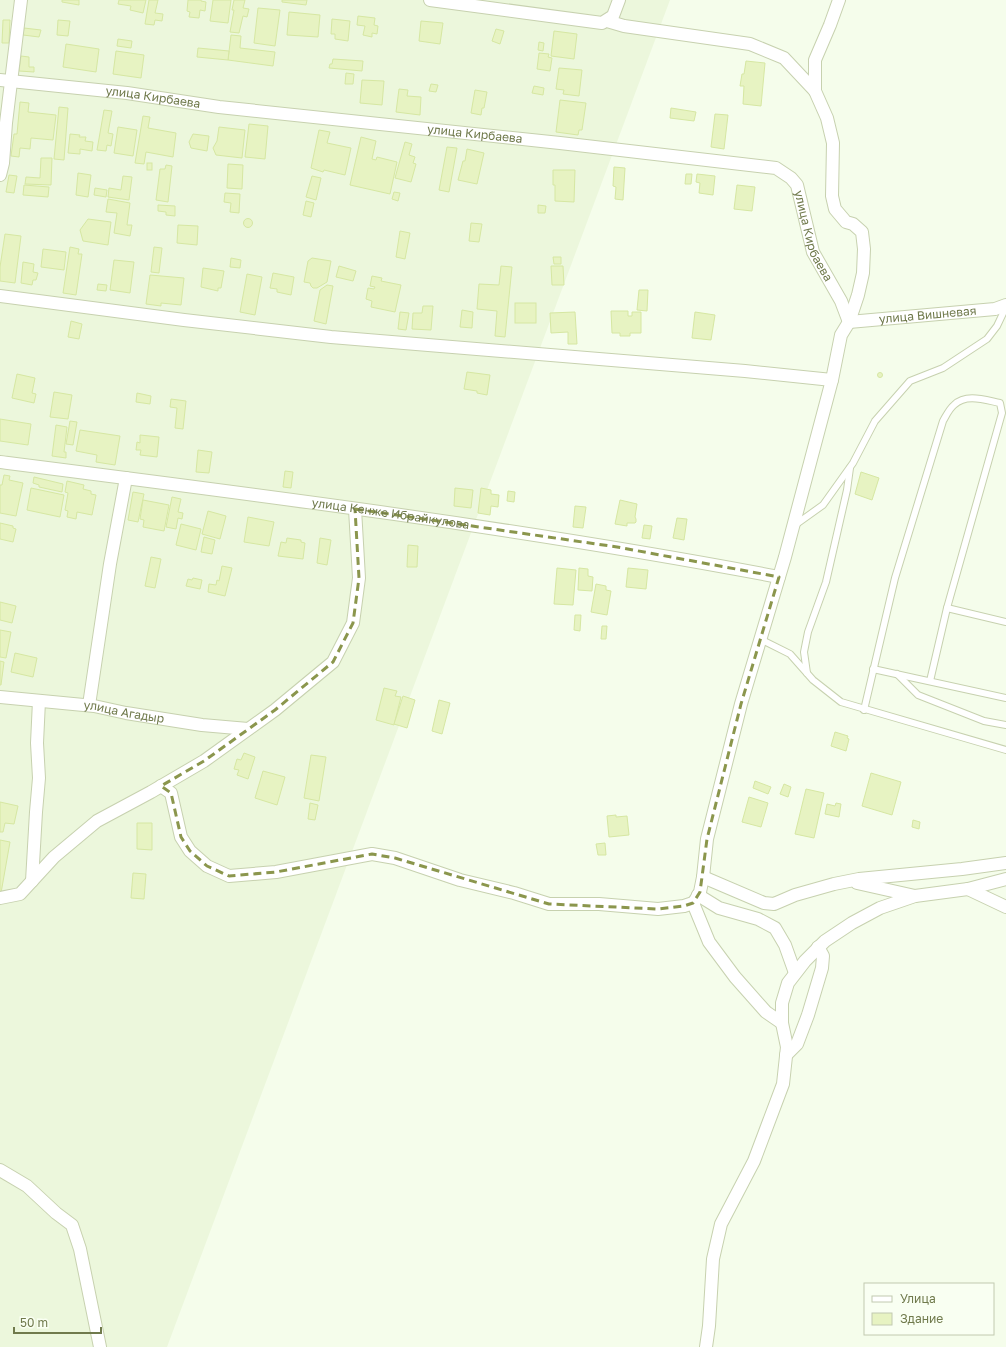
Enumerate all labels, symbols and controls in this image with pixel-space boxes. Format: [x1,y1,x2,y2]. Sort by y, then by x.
street label: улица Кирбаева [105,83,202,111]
street label: улица Кирбаева [426,121,523,146]
street label: улица Кирбаева [792,189,836,284]
street label: улица Вишневая [878,303,977,326]
street label: улица Кенже Ибрайкулова [311,495,471,532]
street label: улица Агадыр [83,697,165,726]
legend [864,1283,994,1335]
text: Улица [900,1291,936,1306]
scale bar [14,1309,101,1335]
text: Здание [900,1311,943,1326]
text: 50 m [20,1315,48,1330]

